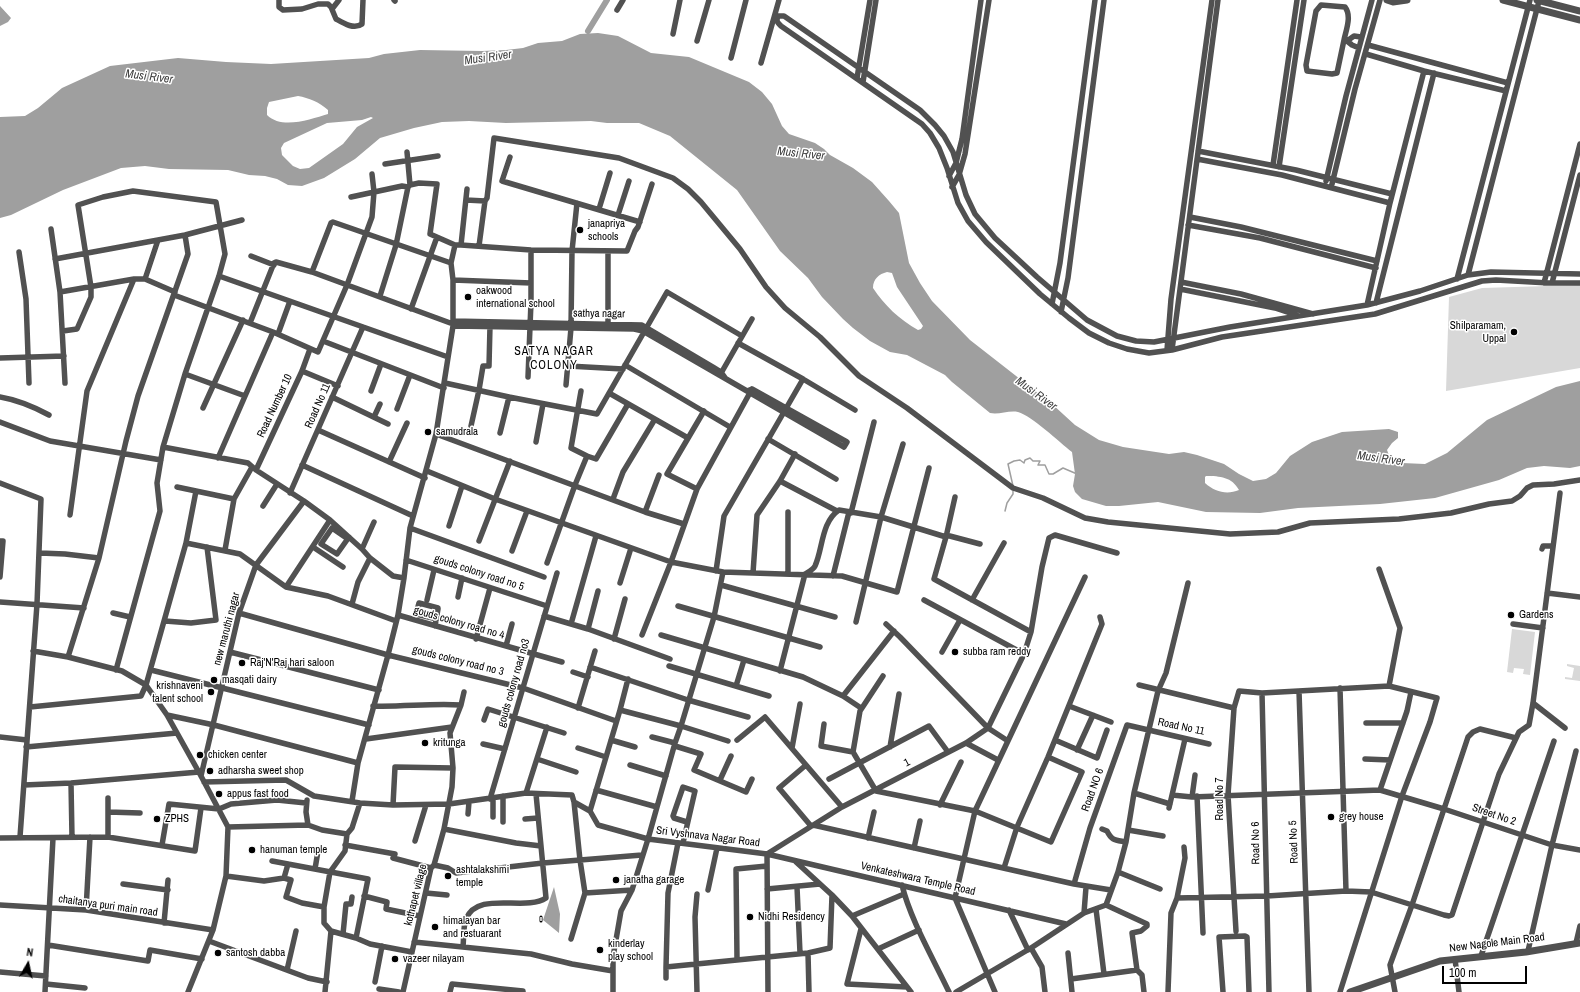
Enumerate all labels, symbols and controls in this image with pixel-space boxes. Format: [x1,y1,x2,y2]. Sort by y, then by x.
water label: Musi River [463,48,513,68]
water label: Musi River [125,67,173,87]
water label: Musi River [777,144,825,164]
place label: janapriya schools [588,217,625,243]
marker: janapriya schools [575,225,585,235]
place label: oakwood international school [476,284,555,310]
marker: oakwood international school [463,292,473,302]
street label: sathya nagar [573,307,625,321]
place label: Shilparamam, Uppal [1450,319,1506,345]
marker: Shilparamam, Uppal [1509,327,1519,337]
district label: SATYA NAGAR COLONY [514,345,594,373]
street label: Road Number 10 [255,372,295,440]
water label: Musi River [1013,374,1059,414]
street label: Road No 11 [302,382,334,430]
place label: samudrala [436,425,478,439]
marker: samudrala [423,427,433,437]
water label: Musi River [1356,449,1406,469]
street label: gouds colony road no 5 [432,552,526,594]
street label: new maruthi nagar [211,591,243,667]
street label: gouds colony road no 4 [412,604,506,642]
place label: Gardens [1519,608,1554,622]
marker: Gardens [1506,610,1516,620]
street label: gouds colony road no3 [495,637,533,729]
street label: gouds colony road no 3 [411,643,505,679]
place label: subba ram reddy [963,645,1031,659]
marker: subba ram reddy [950,647,960,657]
place label: Raj'N'Raj hari saloon [250,656,334,670]
marker: Raj'N'Raj hari saloon [237,658,247,668]
place label: masqati dairy [222,673,277,687]
marker: masqati dairy [209,675,219,685]
place label: krishnaveni talent school [152,679,203,705]
marker: krishnaveni talent school [206,687,216,697]
street label: Road No 11 [1156,716,1206,738]
place label: kritunga [433,736,466,750]
marker: kritunga [420,738,430,748]
place label: chicken center [208,748,267,762]
marker: chicken center [195,750,205,760]
street label: 1 [902,756,912,770]
place label: adharsha sweet shop [218,764,304,778]
marker: adharsha sweet shop [205,766,215,776]
street label: Road NO 6 [1079,767,1107,813]
street label: Road No 7 [1213,777,1227,821]
place label: appus fast food [227,787,289,801]
marker: appus fast food [214,789,224,799]
street label: Street No 2 [1470,801,1518,829]
place label: grey house [1339,810,1384,824]
place label: ZPHS [165,812,189,826]
marker: grey house [1326,812,1336,822]
marker: ZPHS [152,814,162,824]
street label: Road No 5 [1287,820,1301,864]
street label: Road No 6 [1249,821,1263,865]
street label: Sri Vyshnava Nagar Road [655,824,761,850]
place label: hanuman temple [260,843,327,857]
marker: hanuman temple [247,845,257,855]
street label: Venkateshwara Temple Road [859,859,977,899]
street label: kothapet village [402,863,430,927]
place label: ashtalakshmi temple [456,863,509,889]
marker: ashtalakshmi temple [443,871,453,881]
place label: janatha garage [624,873,684,887]
marker: janatha garage [611,875,621,885]
street label: chaitanya puri main road [57,892,159,920]
place label: Nidhi Residency [758,910,825,924]
marker: Nidhi Residency [745,912,755,922]
place label: himalayan bar and restuarant [443,914,501,940]
marker: himalayan bar and restuarant [430,922,440,932]
street label: New Nagole Main Road [1449,931,1545,955]
place label: kinderlay play school [608,937,653,963]
north arrow [8,944,48,984]
text: N [26,945,34,960]
marker: kinderlay play school [595,945,605,955]
place label: santosh dabba [226,946,285,960]
marker: santosh dabba [213,948,223,958]
place label: vazeer nilayam [403,952,464,966]
marker: vazeer nilayam [390,954,400,964]
scale bar [1444,958,1529,984]
text: 100 m [1449,965,1476,981]

